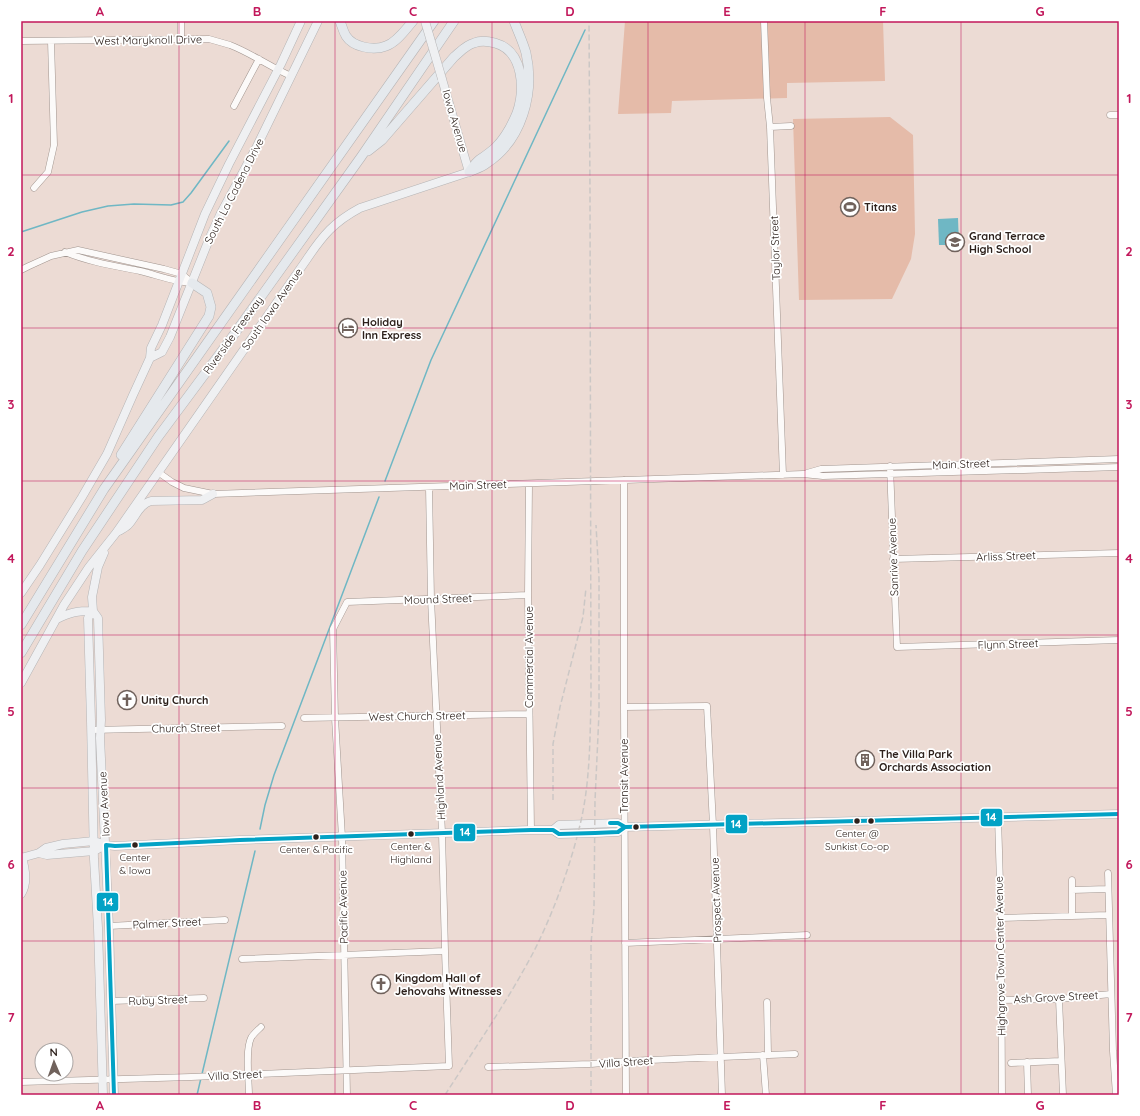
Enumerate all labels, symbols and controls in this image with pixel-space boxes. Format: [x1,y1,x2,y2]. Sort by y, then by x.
text: A [96,3,105,19]
text: B [253,3,261,19]
text: C [409,3,417,19]
text: D [565,3,575,19]
text: E [723,3,731,19]
text: F [879,3,887,19]
text: G [1035,3,1045,19]
street label: West Maryknoll Drive [94,32,202,48]
street label: Iowa Avenue [439,88,471,154]
text: 1 [8,90,14,106]
text: 1 [1126,90,1132,106]
street label: South La Cadena Drive [201,136,267,246]
sports icon: Titans [839,196,861,218]
place label: Titans [864,200,897,214]
street label: Taylor Street [767,215,783,281]
place label: Grand Terrace High School [969,229,1046,256]
school or university icon: Grand Terrace High School [944,231,966,253]
text: 2 [7,243,15,259]
text: 2 [1125,243,1133,259]
street label: South Iowa Avenue [238,265,306,353]
street label: Riverside Freeway [200,293,266,377]
place label: Holiday Inn Express [362,315,421,342]
hotel icon: Holiday Inn Express [337,317,359,339]
text: 3 [8,396,15,412]
text: 3 [1126,396,1133,412]
street label: Main Street [932,456,990,472]
street label: Main Street [449,477,507,493]
street label: Sanrive Avenue [885,518,901,596]
street label: Arliss Street [976,548,1036,564]
text: 4 [7,550,15,566]
text: 4 [1125,550,1133,566]
street label: Mound Street [404,591,473,607]
street label: Commercial Avenue [522,606,536,708]
street label: Flynn Street [977,636,1039,652]
church icon: Unity Church [116,689,138,711]
place label: Unity Church [141,693,208,707]
text: 5 [7,703,15,719]
text: 5 [1125,703,1133,719]
street label: West Church Street [368,708,466,724]
street label: Church Street [152,720,221,736]
street label: Highland Avenue [430,734,448,820]
street label: Transit Avenue [617,739,631,813]
place label: The Villa Park Orchards Association [879,747,991,774]
building icon: The Villa Park Orchards Association [854,749,876,771]
street label: Iowa Avenue [95,771,113,837]
line badge: 14 [980,808,1003,827]
text: 14 [986,810,997,824]
line badge: 14 [725,814,748,834]
marker: Center @ Sunkist Co-op [852,816,862,826]
unlabelled marker [866,816,876,826]
text: 14 [731,817,742,831]
unlabelled marker [631,822,641,832]
line badge: 14 [453,823,476,842]
text: 14 [460,825,471,839]
place label: Center @ Sunkist Co-op [825,827,889,853]
marker: Center & Highland [406,829,416,839]
marker: Center & Pacific [311,832,321,842]
marker: Center & Iowa [130,840,140,850]
place label: Center & Highland [390,840,432,866]
place label: Center & Pacific [279,843,353,856]
place label: Center & Iowa [119,851,151,877]
text: 6 [7,856,15,872]
text: 6 [1125,856,1133,872]
street label: Prospect Avenue [708,857,724,943]
street label: Pacific Avenue [335,870,351,944]
street label: Highgrove Town Center Avenue [992,876,1008,1036]
line badge: 14 [96,892,119,912]
text: 14 [103,895,114,909]
street label: Palmer Street [132,914,202,932]
place label: Kingdom Hall of Jehovahs Witnesses [395,971,502,998]
church icon: Kingdom Hall of Jehovahs Witnesses [370,973,392,995]
street label: Ash Grove Street [1013,988,1099,1006]
street label: Ruby Street [128,992,188,1008]
text: 7 [7,1009,15,1025]
text: 7 [1125,1009,1133,1025]
north arrow [34,1042,74,1082]
text: N [49,1045,58,1059]
street label: Villa Street [598,1053,654,1071]
street label: Villa Street [207,1067,263,1083]
text: A [96,1097,105,1113]
text: B [253,1097,261,1113]
text: C [409,1097,417,1113]
text: D [565,1097,575,1113]
text: E [723,1097,731,1113]
text: F [879,1097,887,1113]
text: G [1035,1097,1045,1113]

